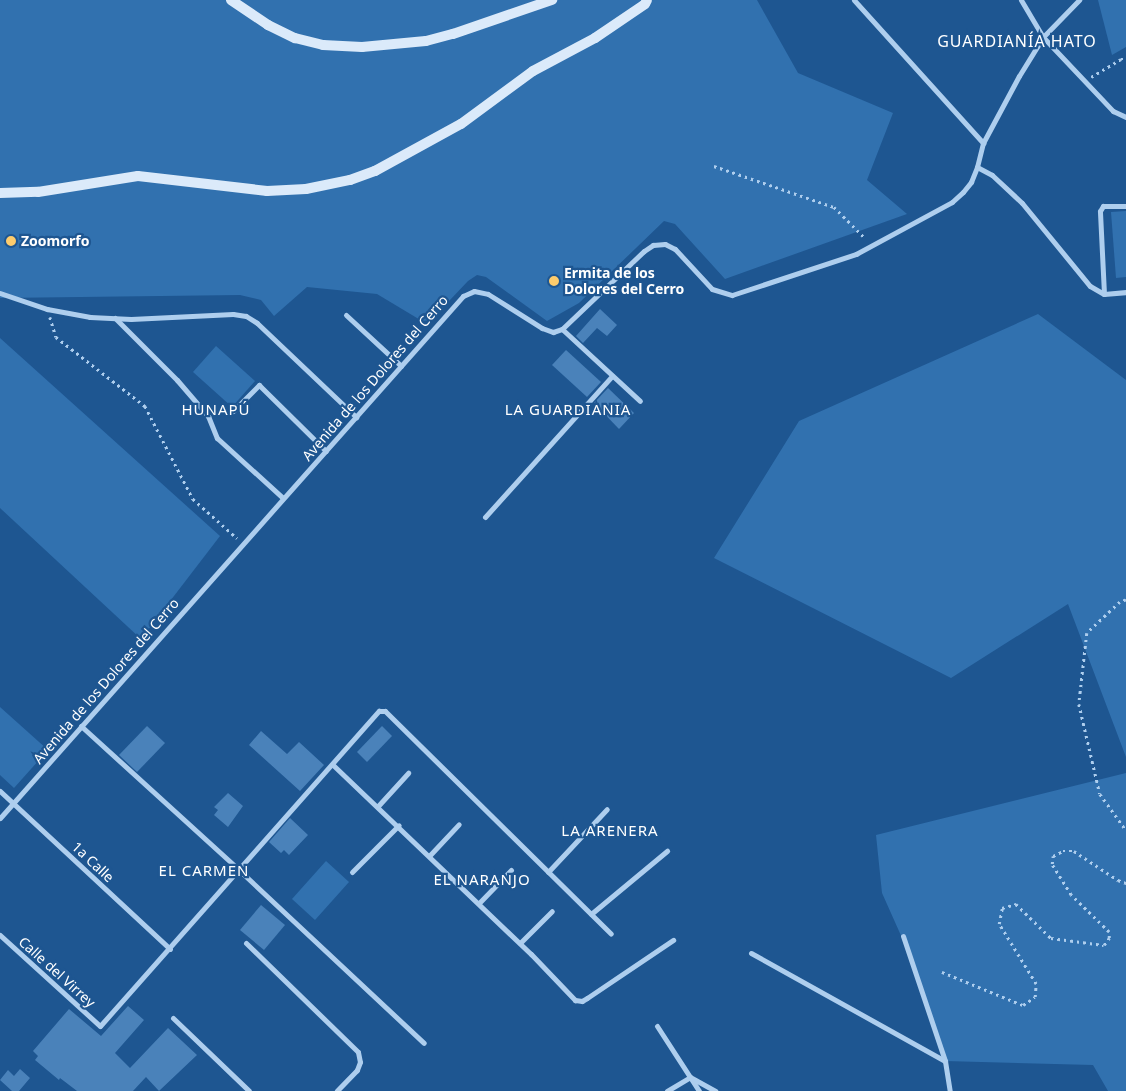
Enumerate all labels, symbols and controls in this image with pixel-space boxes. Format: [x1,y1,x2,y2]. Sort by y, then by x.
district label: GUARDIANÍA HATO [935,31,1099,51]
place label: Zoomorfo [21,233,89,249]
marker: Zoomorfo [5,235,17,247]
place label: Ermita de los Dolores del Cerro [564,265,684,298]
marker: Ermita de los Dolores del Cerro [548,275,560,287]
street label: Avenida de los Dolores del Cerro [299,292,451,464]
district label: HUNAPÚ [181,401,251,419]
district label: LA GUARDIANIA [503,401,633,419]
street label: Avenida de los Dolores del Cerro [30,595,182,767]
district label: LA ARENERA [560,822,660,840]
street label: 1a Calle [69,838,117,886]
district label: EL CARMEN [157,862,251,880]
district label: EL NARANJO [432,871,532,889]
street label: Calle del Virrey [15,933,99,1011]

